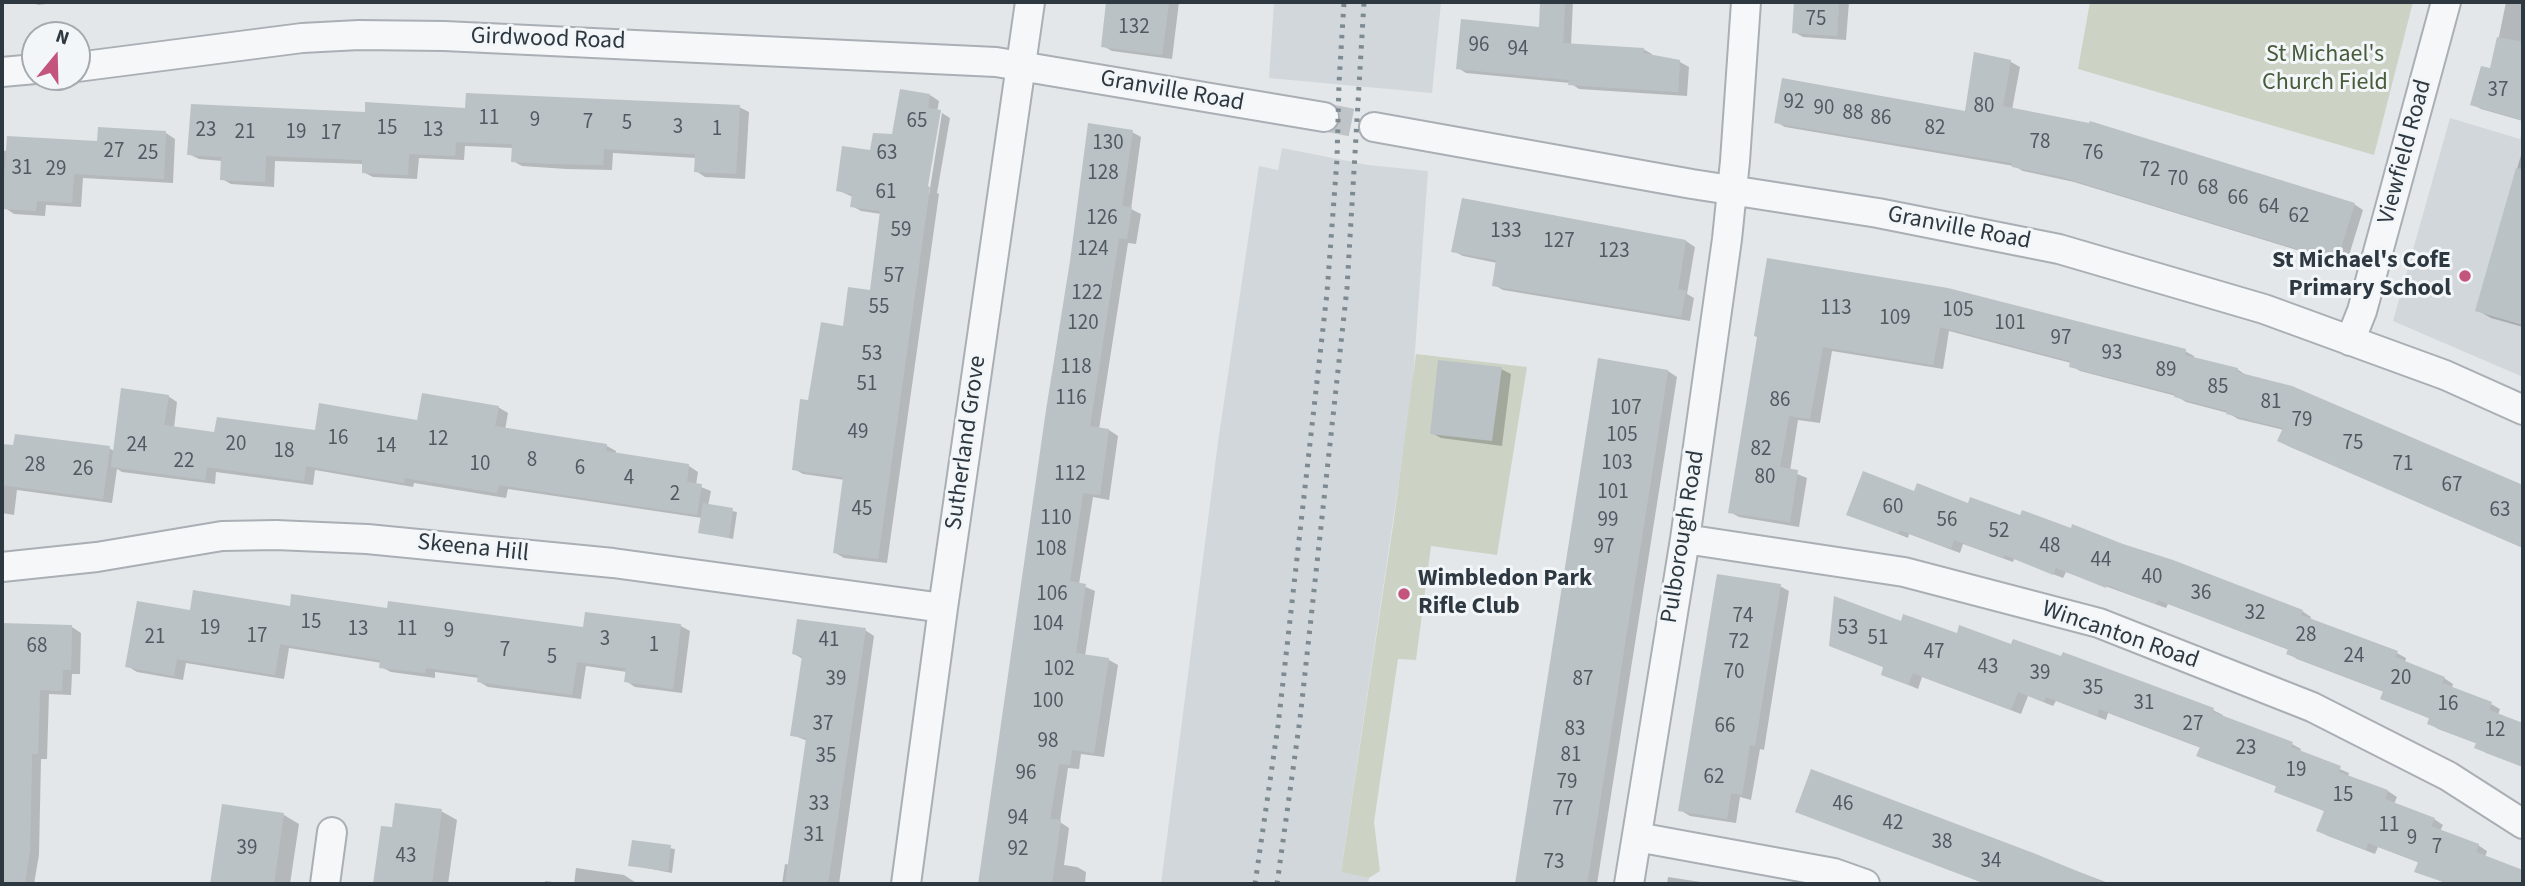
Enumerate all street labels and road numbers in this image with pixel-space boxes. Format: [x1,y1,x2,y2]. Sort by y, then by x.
street label: Girdwood Road [470,23,626,57]
street label: Granville Road [1098,65,1246,119]
street label: Viewfield Road [2373,77,2439,227]
street label: Granville Road [1885,201,2033,257]
street label: Sutherland Grove [941,354,993,532]
street label: Pulborough Road [1656,448,1712,626]
street label: Skeena Hill [416,529,530,569]
street label: Wincanton Road [2038,596,2202,676]

